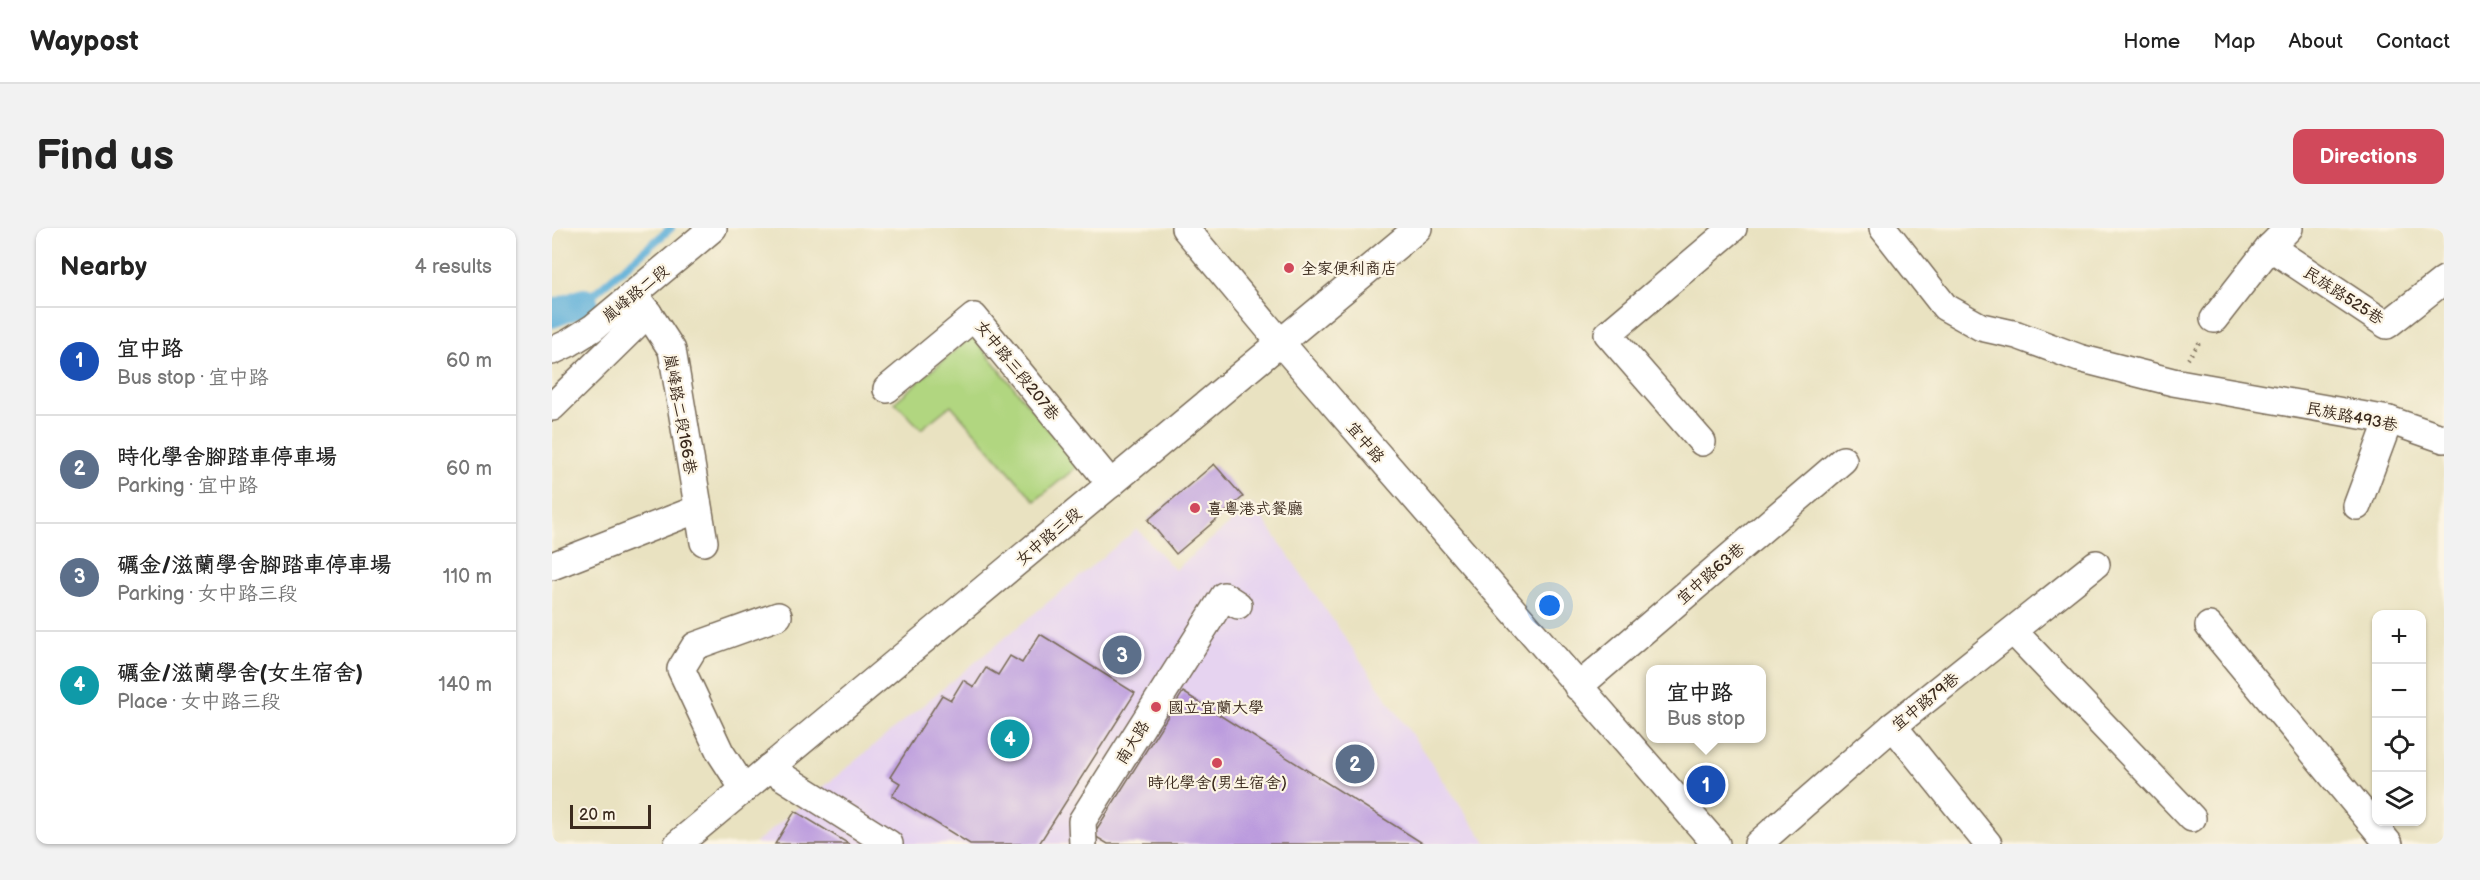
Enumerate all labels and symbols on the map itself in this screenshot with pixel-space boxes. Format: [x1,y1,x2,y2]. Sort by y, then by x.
place label: 全家便利商店 [1301,260,1397,279]
marker: 全家便利商店 [1282,261,1296,275]
street label: 嵐峰路二段 [599,262,673,327]
street label: 民族路525巷 [2300,263,2387,329]
street label: 女中路三段207巷 [971,317,1063,425]
street label: 嵐峰路二段166巷 [660,353,699,476]
street label: 民族路493巷 [2304,399,2399,436]
street label: 宜中路 [1342,419,1388,467]
place label: 喜粵港式餐廳 [1207,500,1303,519]
marker: 喜粵港式餐廳 [1188,501,1202,515]
street label: 女中路三段 [1012,504,1086,570]
street label: 宜中路63巷 [1673,540,1749,609]
your location [1535,591,1564,620]
pin: 3 [1102,632,1142,678]
street label: 宜中路79巷 [1888,669,1963,735]
place label: 國立宜蘭大學 [1168,699,1264,718]
marker: 國立宜蘭大學 [1149,700,1163,714]
pin: 4 [990,716,1030,762]
street label: 南大路 [1112,717,1154,768]
pin: 2 [1336,742,1374,786]
marker: 時化學舍(男生宿舍) [1210,756,1224,770]
pin: 1 [1686,762,1726,808]
place label: 時化學舍(男生宿舍) [1147,774,1287,793]
scale bar [570,802,651,830]

